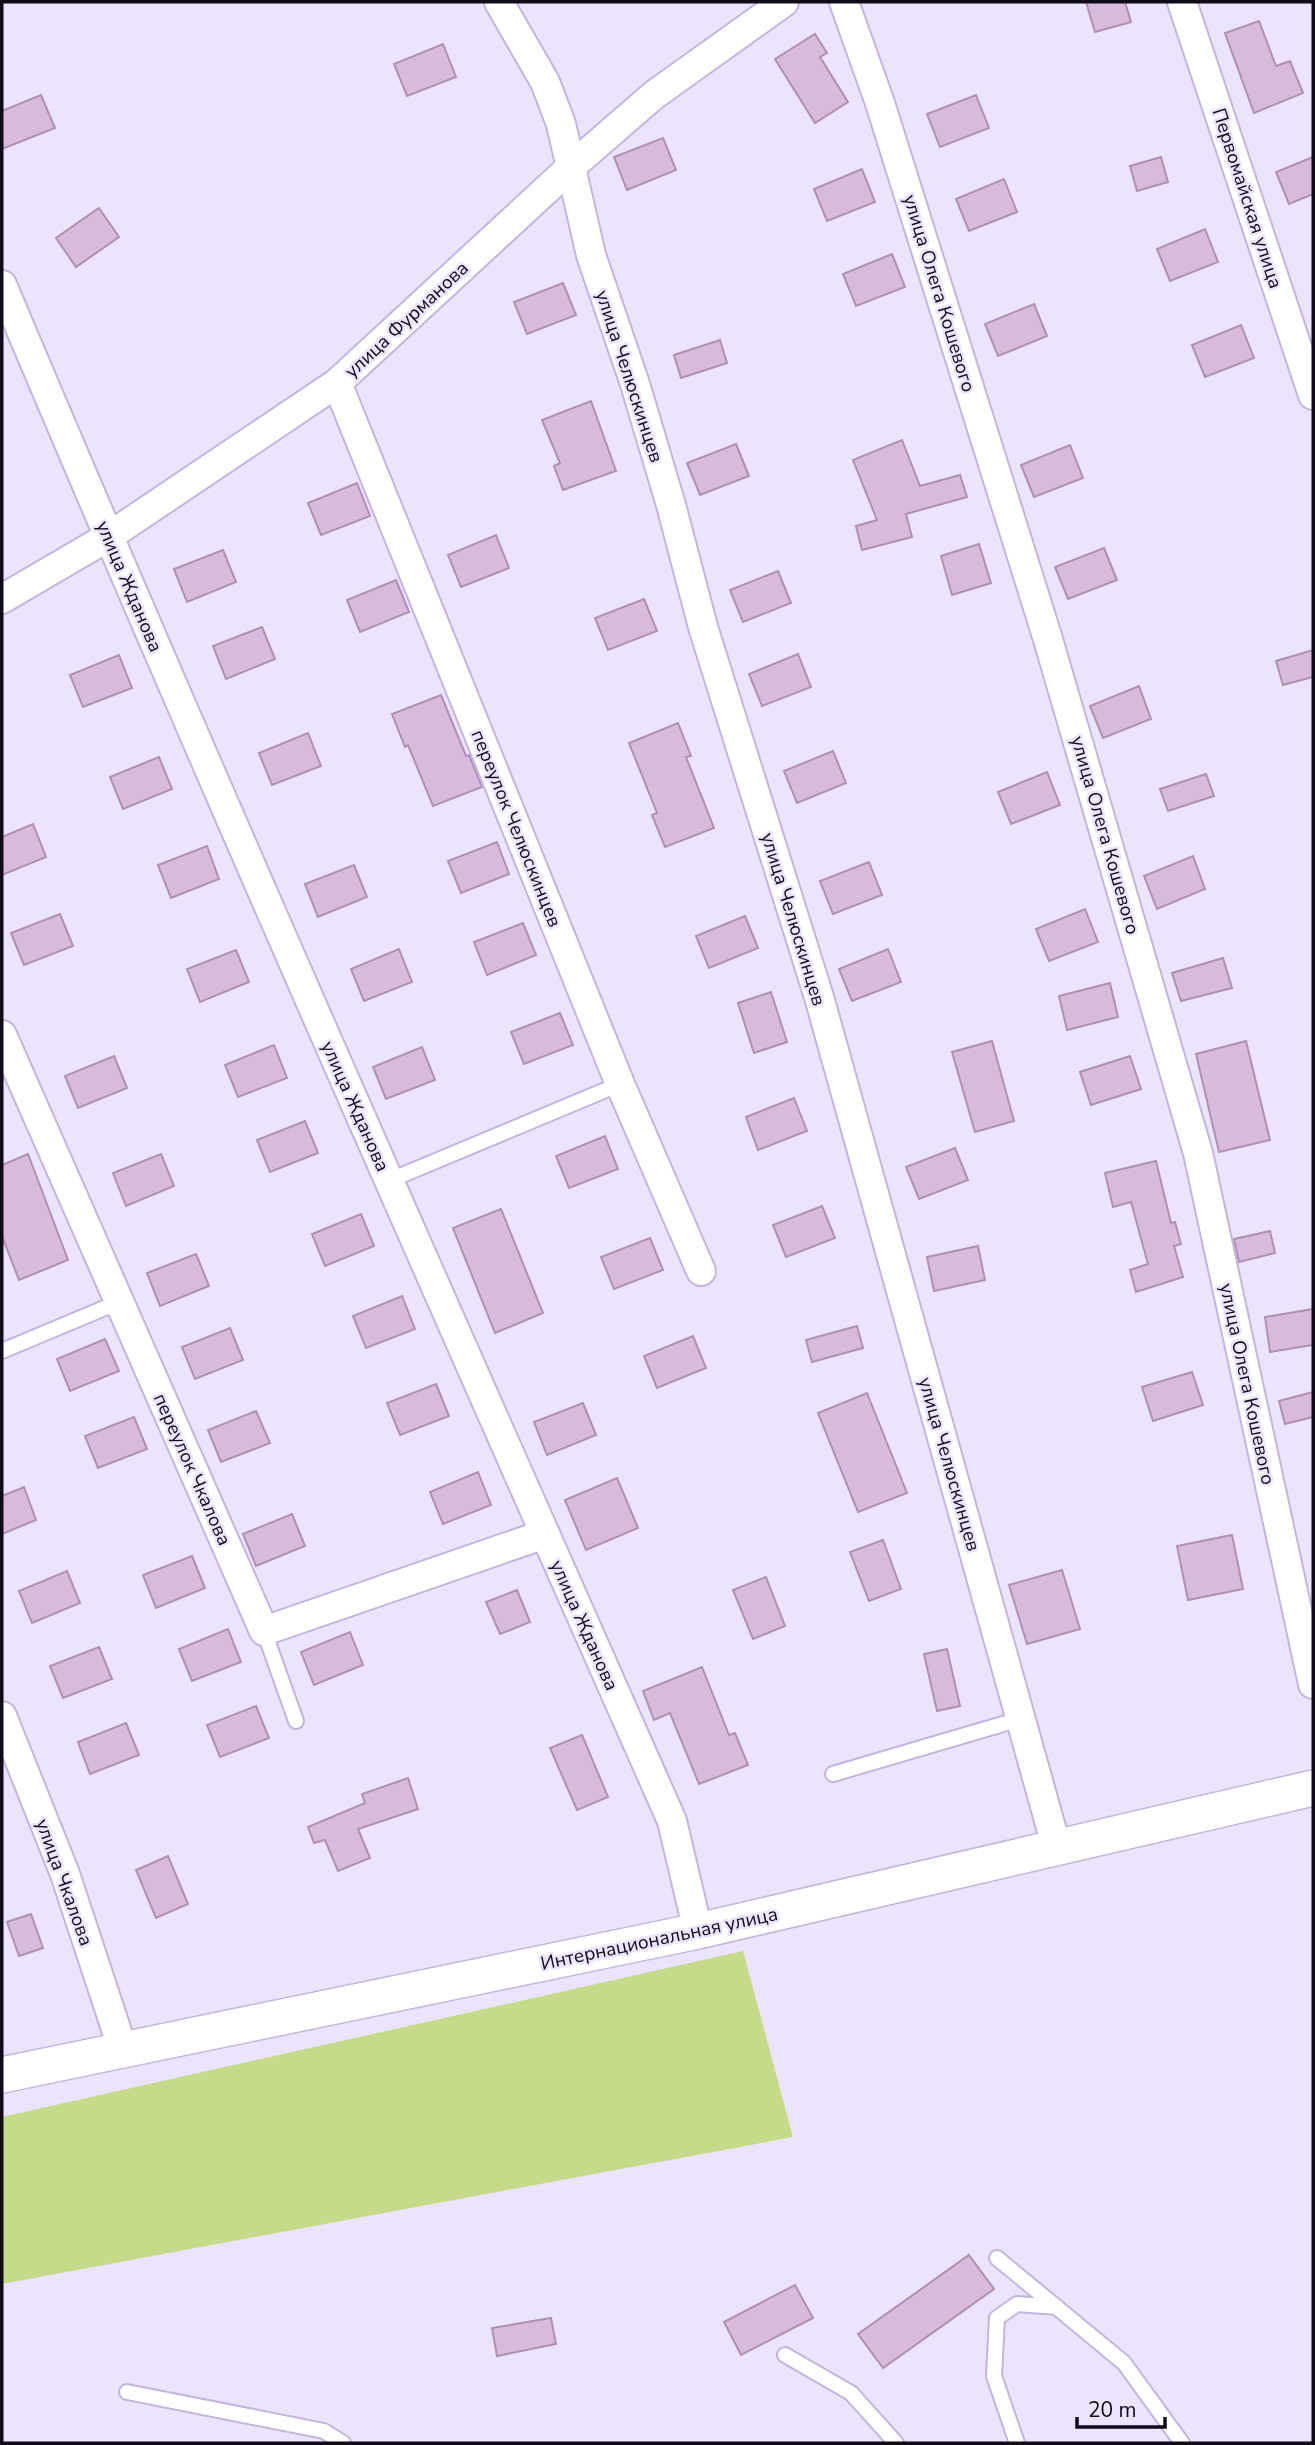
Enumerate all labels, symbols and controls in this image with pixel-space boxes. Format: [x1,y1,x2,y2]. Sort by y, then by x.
street label: Первомайская улица [1206,105,1289,292]
street label: улица Олега Кошевого [897,191,981,395]
street label: улица Фурманова [339,256,474,384]
street label: улица Челюскинцев [589,287,669,466]
street label: улица Жданова [90,517,168,656]
street label: переулок Челюскинцев [465,726,568,931]
street label: улица Олега Кошевого [1064,733,1146,938]
street label: улица Челюскинцев [754,830,832,1009]
street label: улица Жданова [315,1037,395,1176]
street label: улица Олега Кошевого [1213,1281,1281,1487]
street label: улица Челюскинцев [912,1374,986,1554]
street label: переулок Чкалова [147,1389,237,1550]
street label: улица Жданова [544,1556,624,1695]
street label: улица Чкалова [29,1815,99,1949]
street label: Интернациональная улица [538,1901,780,1977]
scale bar [1077,2386,1164,2430]
text: 20 m [1088,2396,1137,2424]

